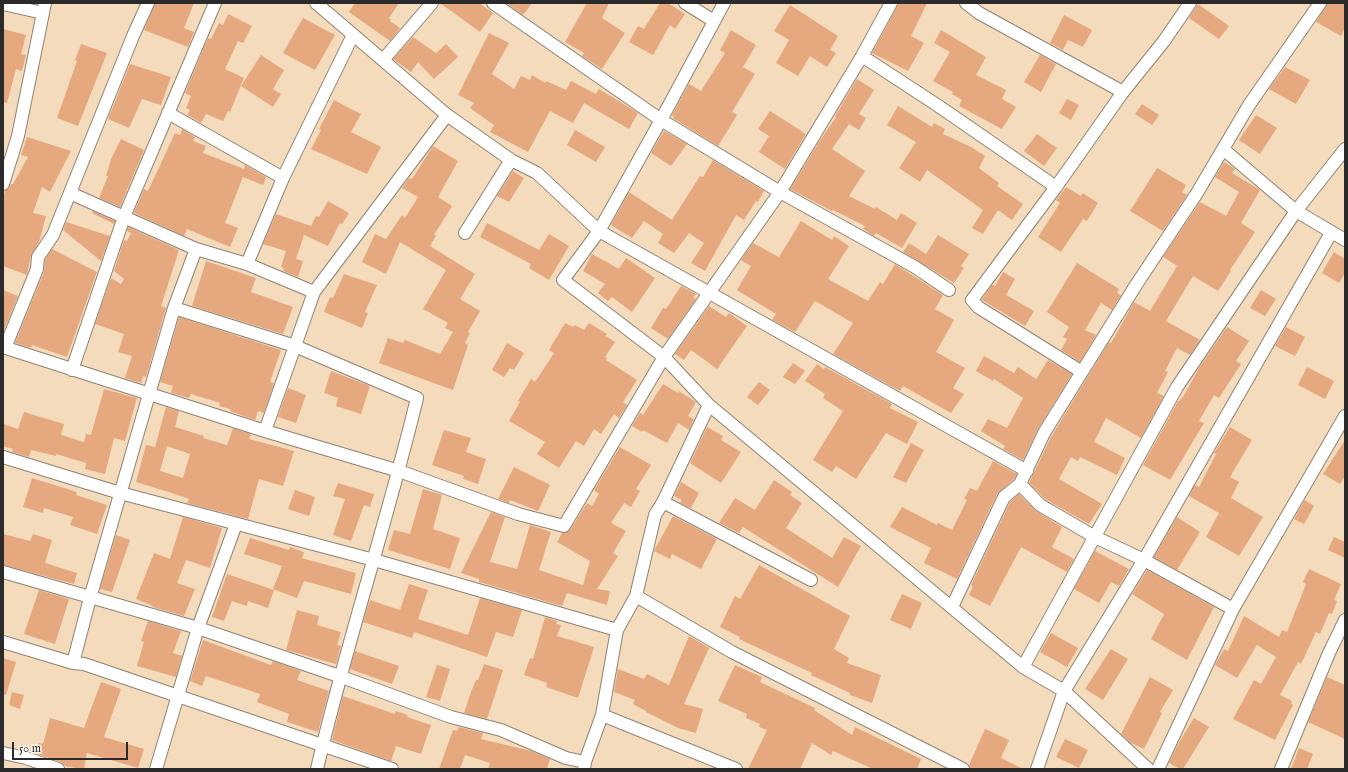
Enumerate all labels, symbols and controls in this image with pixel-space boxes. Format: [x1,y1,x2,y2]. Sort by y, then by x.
scale bar [14,734,130,760]
text: 50 m [19,741,41,756]

